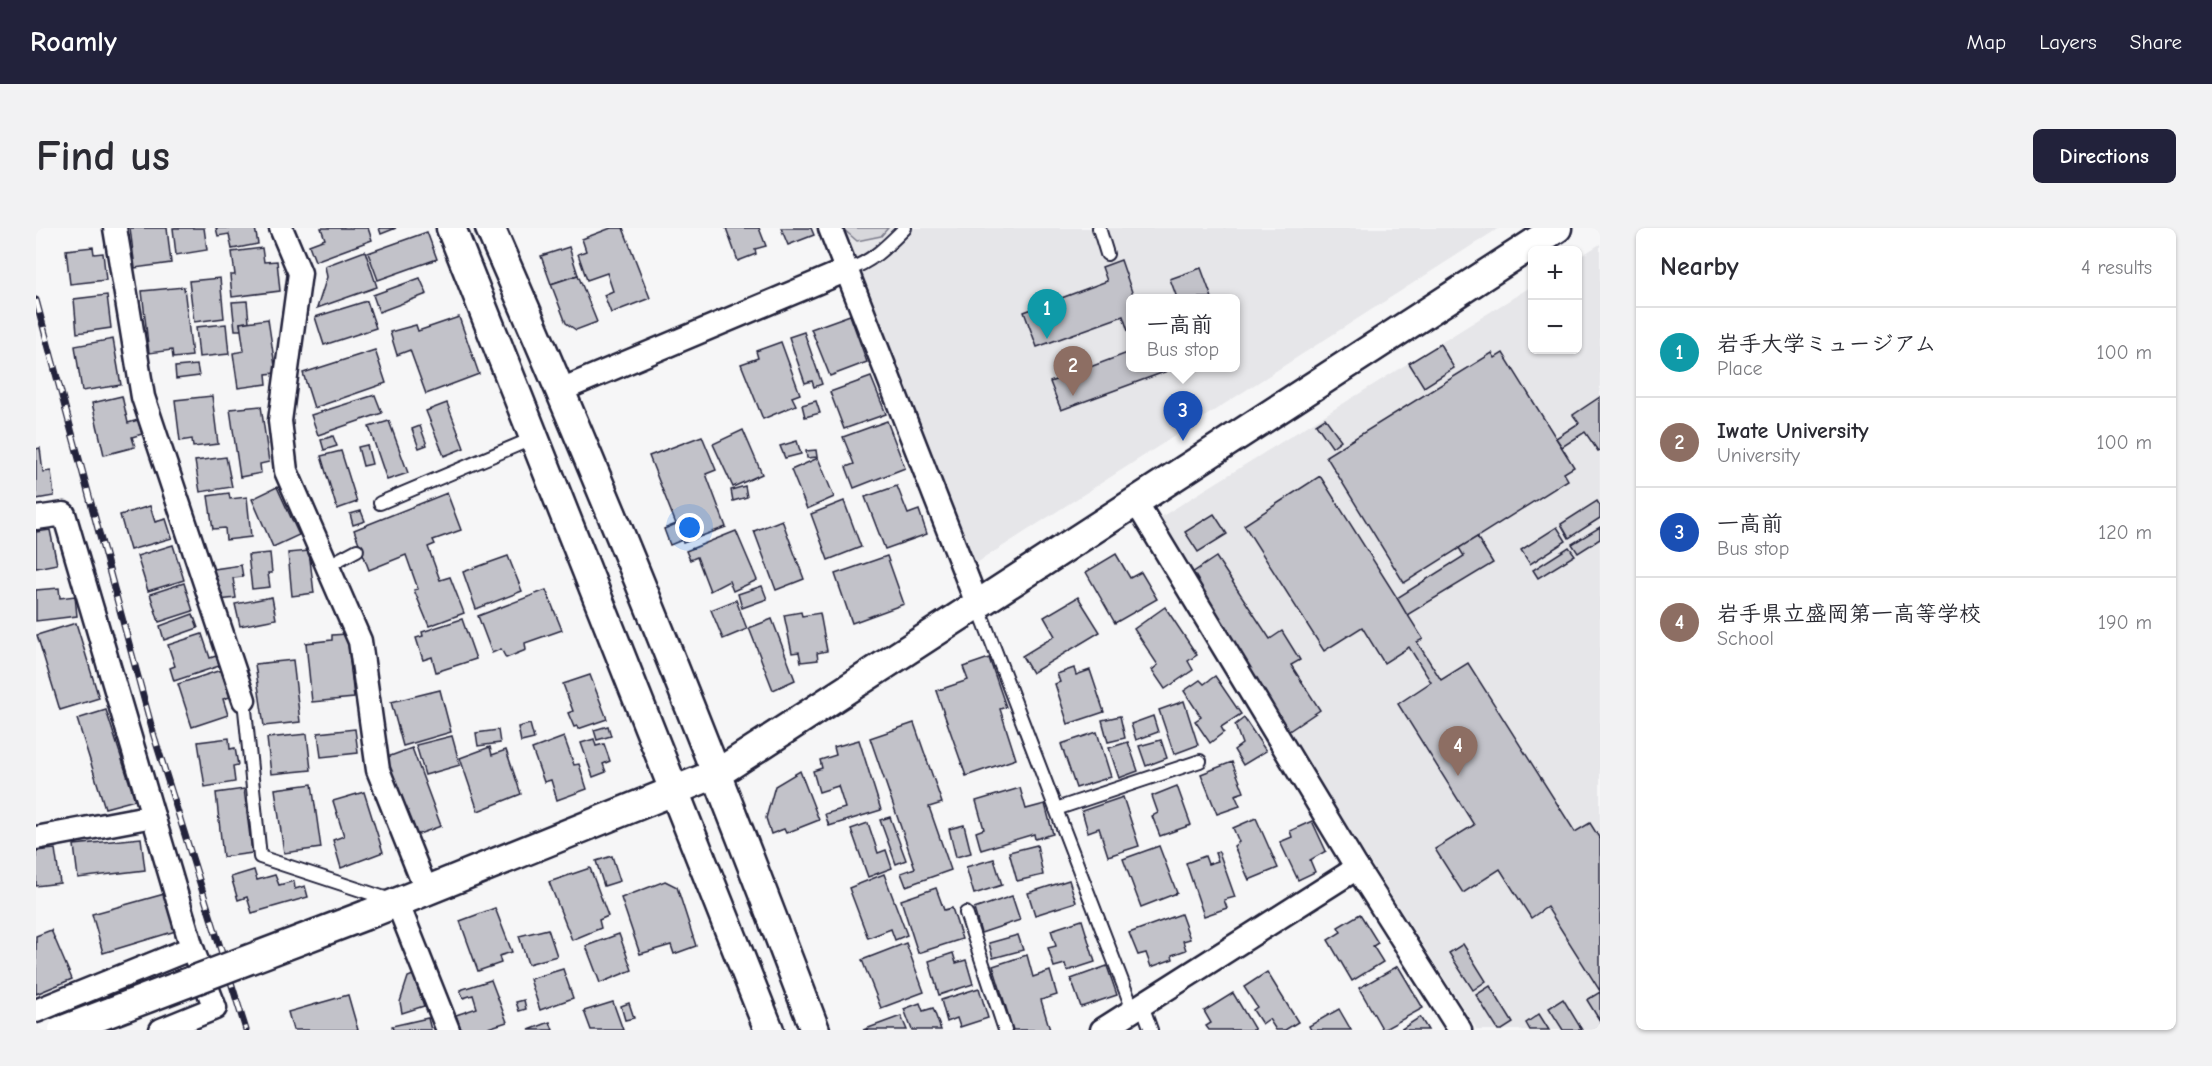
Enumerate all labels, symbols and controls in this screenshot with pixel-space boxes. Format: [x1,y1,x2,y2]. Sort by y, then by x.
text: Roamly [30,26,117,58]
text: Map [1967,30,2006,54]
text: Layers [2039,30,2097,54]
text: Share [2130,30,2182,54]
button: Directions [2033,129,2176,183]
text: Find us [36,132,170,181]
map controls [1528,246,1582,354]
button: + [1528,246,1582,300]
text: Nearby [1660,252,1739,282]
text: 4 results [2081,256,2152,279]
pin: 1 [1028,290,1066,339]
popup [1126,294,1240,372]
button: − [1528,300,1582,354]
text: 一高前 [1147,312,1213,338]
text: 岩手大学ミュージアム [1717,331,1937,357]
text: Bus stop [1147,338,1219,361]
text: 1 [1676,341,1683,364]
text: 100 m [2097,341,2152,364]
pin: 2 [1054,346,1092,396]
text: Place [1717,357,1763,380]
pin: 3 [1164,392,1202,441]
text: Iwate University [1717,418,1869,444]
text: 2 [1675,431,1684,454]
text: 100 m [2097,431,2152,454]
text: University [1717,444,1800,467]
text: 一高前 [1717,511,1783,537]
your location [675,513,704,542]
text: 3 [1675,521,1684,544]
text: 120 m [2098,521,2152,544]
text: Bus stop [1717,537,1789,560]
text: 岩手県立盛岡第一高等学校 [1717,601,1981,627]
text: 4 [1675,611,1684,634]
text: 190 m [2098,611,2152,634]
text: School [1717,627,1774,650]
pin: 4 [1438,726,1478,776]

